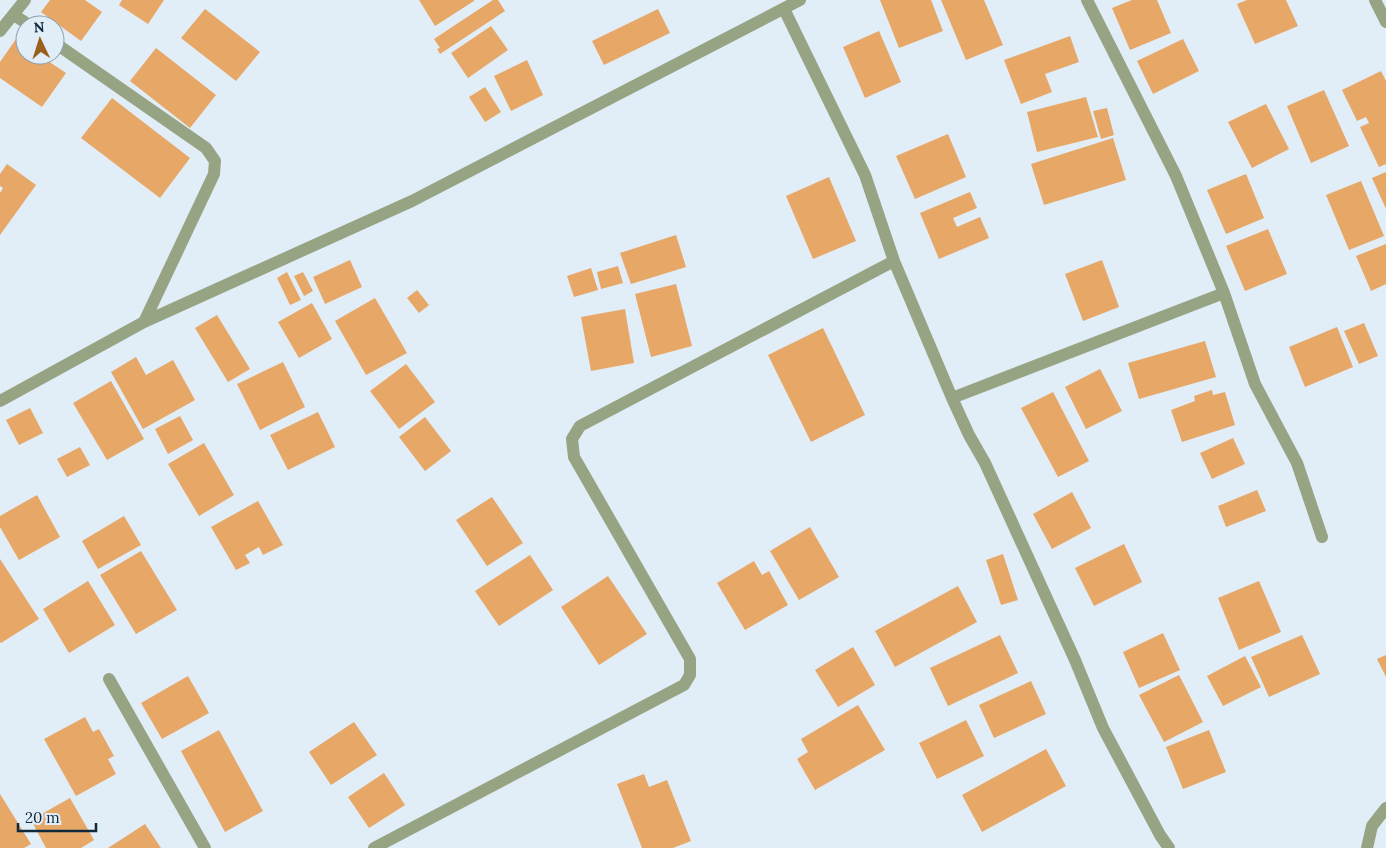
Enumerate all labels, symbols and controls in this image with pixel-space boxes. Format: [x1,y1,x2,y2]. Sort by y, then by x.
north arrow [15,15,65,65]
text: N [33,18,45,36]
scale bar [18,800,95,832]
text: 20 m [25,808,60,827]

